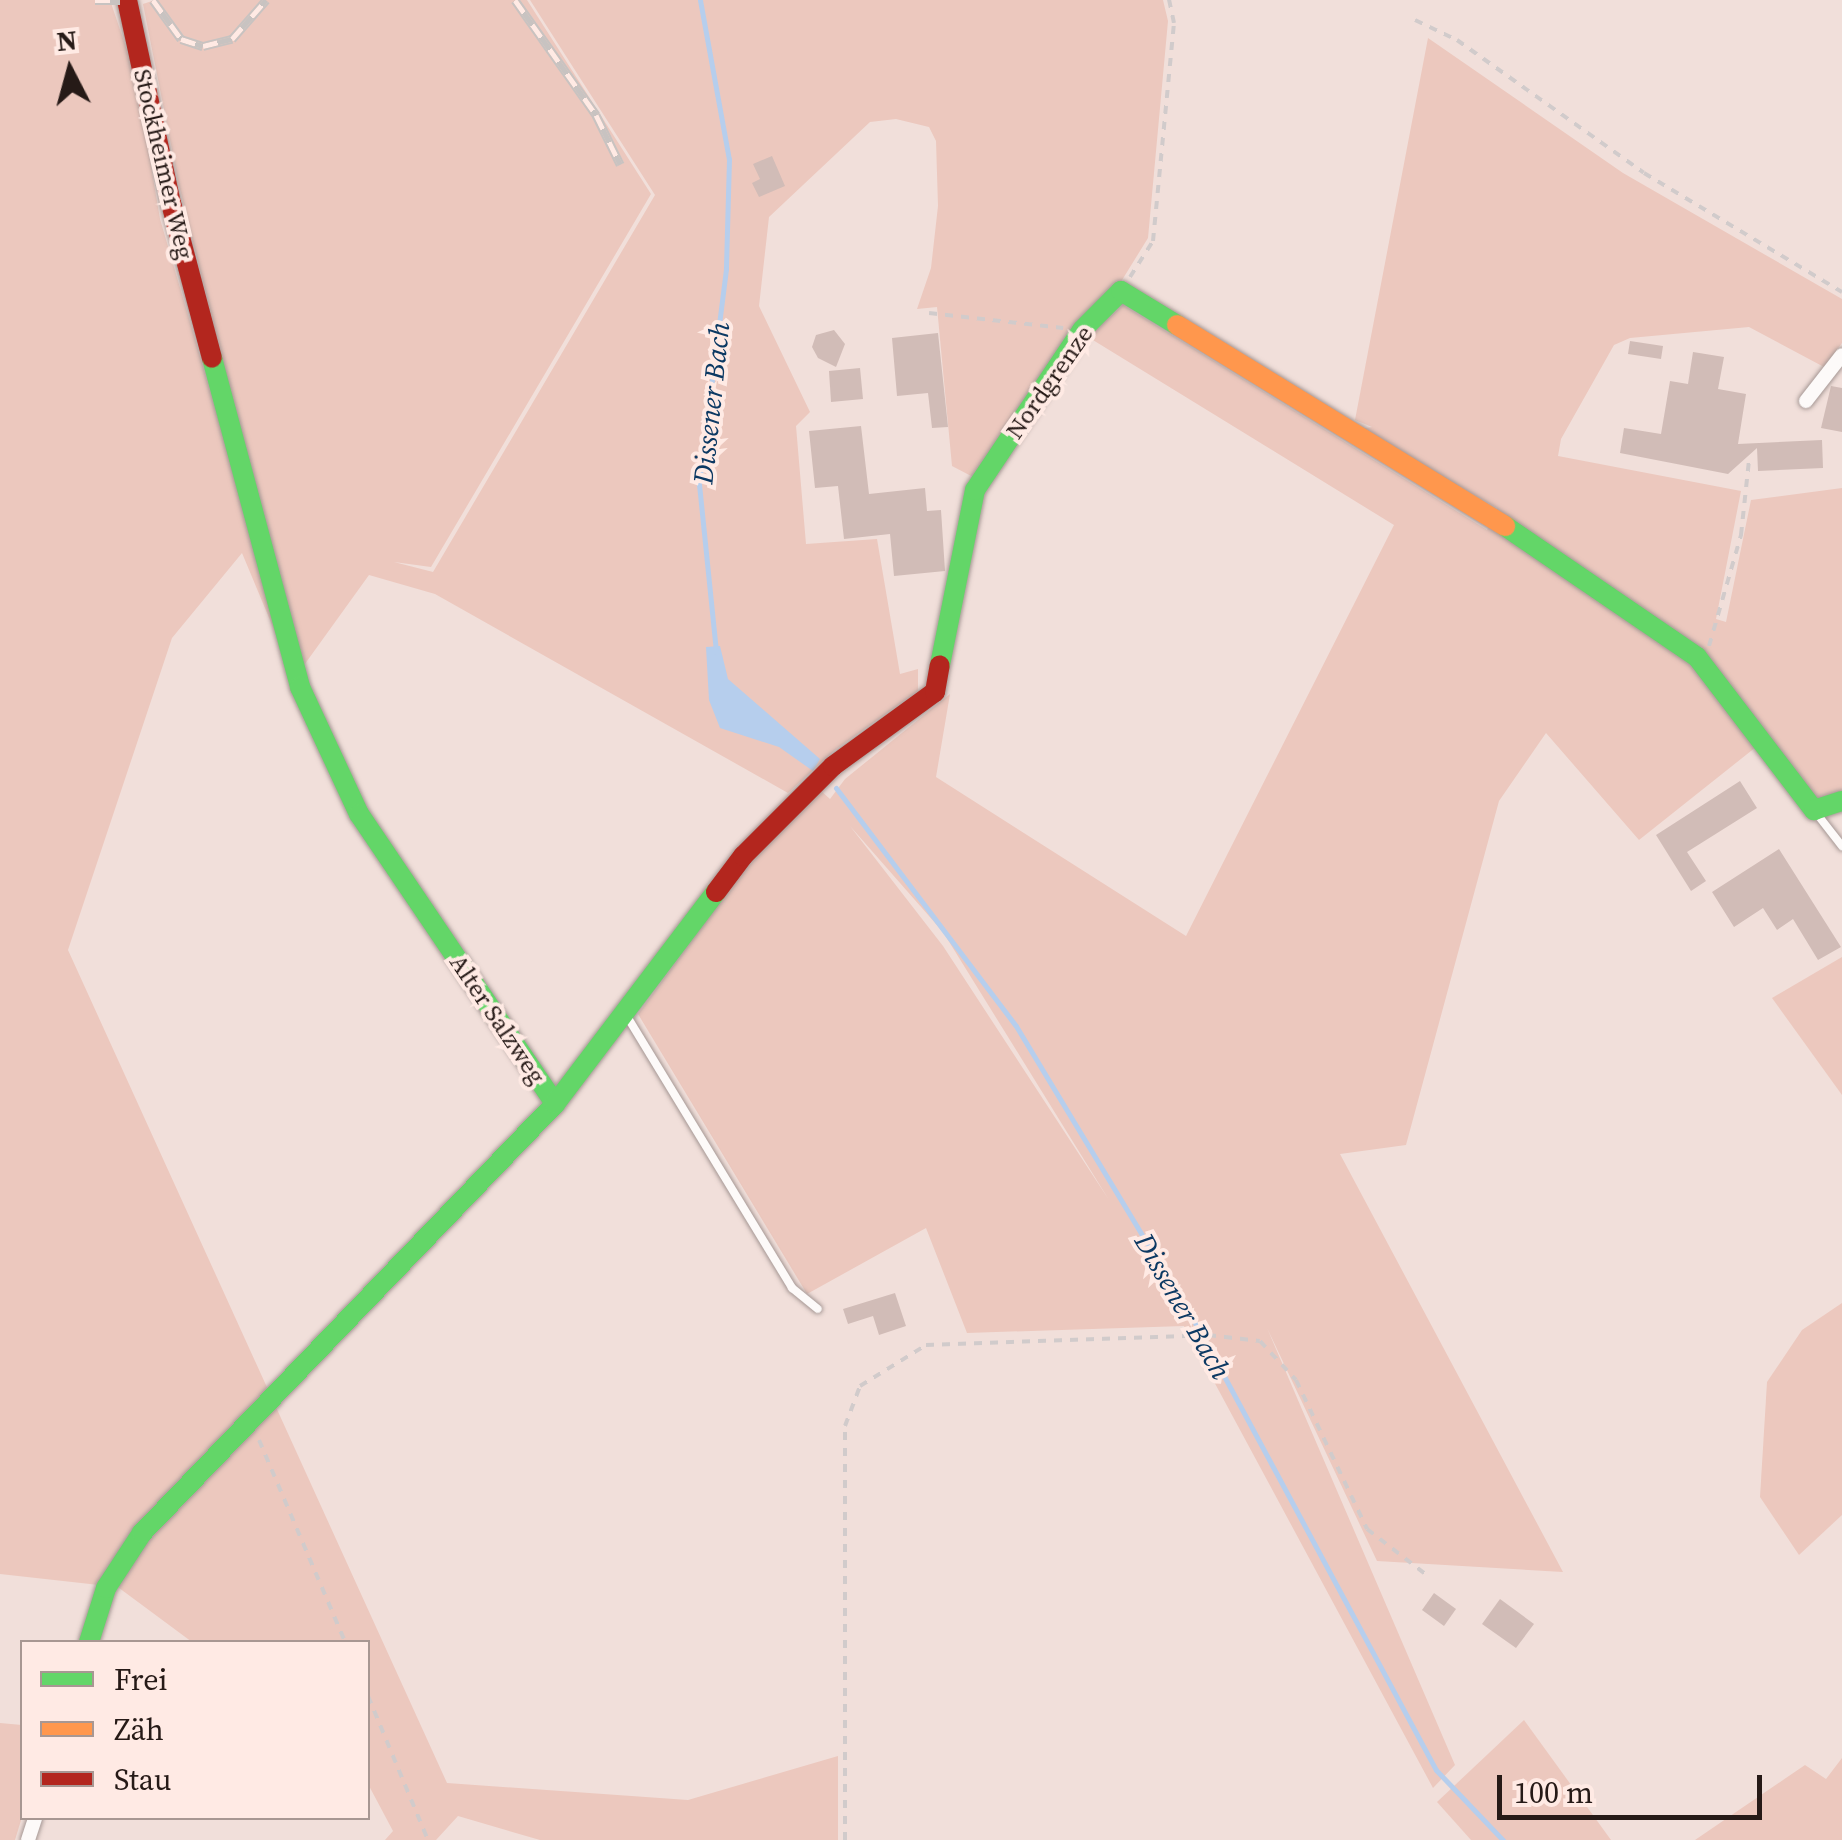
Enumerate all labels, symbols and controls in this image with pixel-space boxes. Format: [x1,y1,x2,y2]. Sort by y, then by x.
north arrow [20,20,120,120]
text: N [55,20,79,60]
street label: Stockheimer Weg [127,66,201,262]
water label: Dissener Bach [686,320,736,486]
street label: Nordgrenze [999,320,1099,444]
street label: Alter Salzweg [444,948,552,1090]
water label: Dissener Bach [1128,1227,1238,1385]
legend [20,1640,370,1820]
text: Frei [114,1659,167,1700]
text: Zäh [114,1709,164,1750]
scale bar [1502,1755,1767,1817]
text: Stau [114,1759,172,1800]
text: 100 m [1514,1772,1593,1813]

